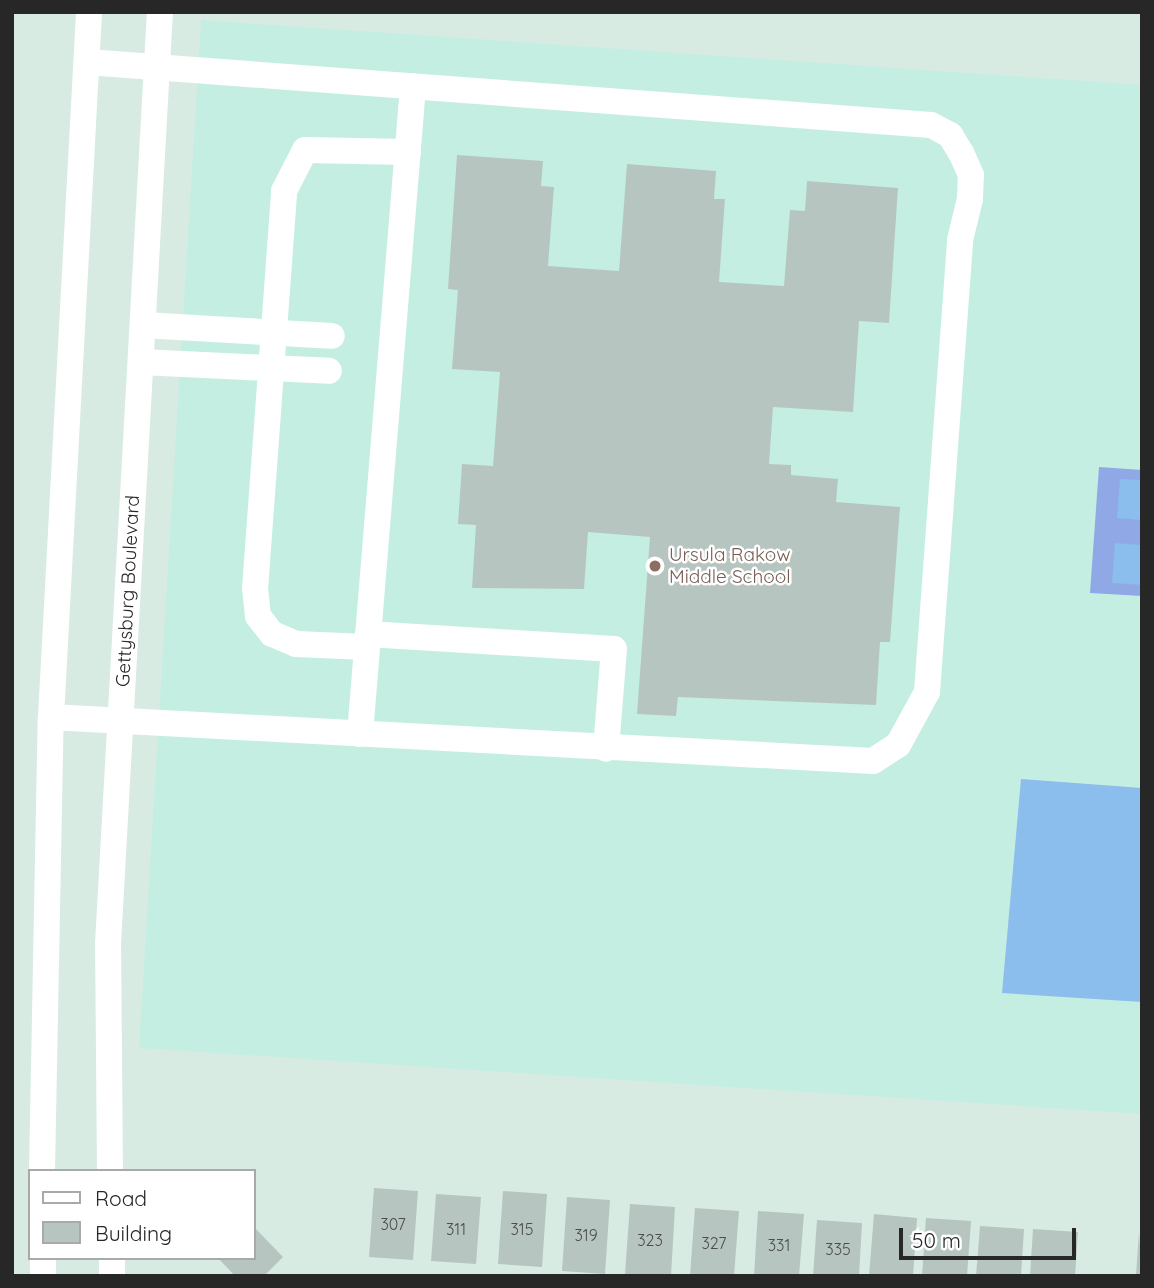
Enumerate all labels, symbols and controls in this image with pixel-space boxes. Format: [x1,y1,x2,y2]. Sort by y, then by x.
street label: Gettysburg Boulevard [112,494,144,688]
place label: Ursula Rakow Middle School [669,544,791,588]
marker: Ursula Rakow Middle School [647,558,663,574]
legend [28,1169,256,1260]
text: Road [95,1185,147,1211]
house number: 307 [380,1214,406,1234]
scale bar [902,1214,1079,1258]
house number: 311 [446,1219,466,1239]
house number: 315 [510,1219,534,1239]
text: Building [95,1220,172,1246]
house number: 319 [574,1225,598,1245]
text: 50 m [912,1227,961,1253]
house number: 323 [637,1230,663,1250]
house number: 327 [701,1233,727,1253]
house number: 331 [768,1235,790,1255]
house number: 335 [825,1239,851,1259]

